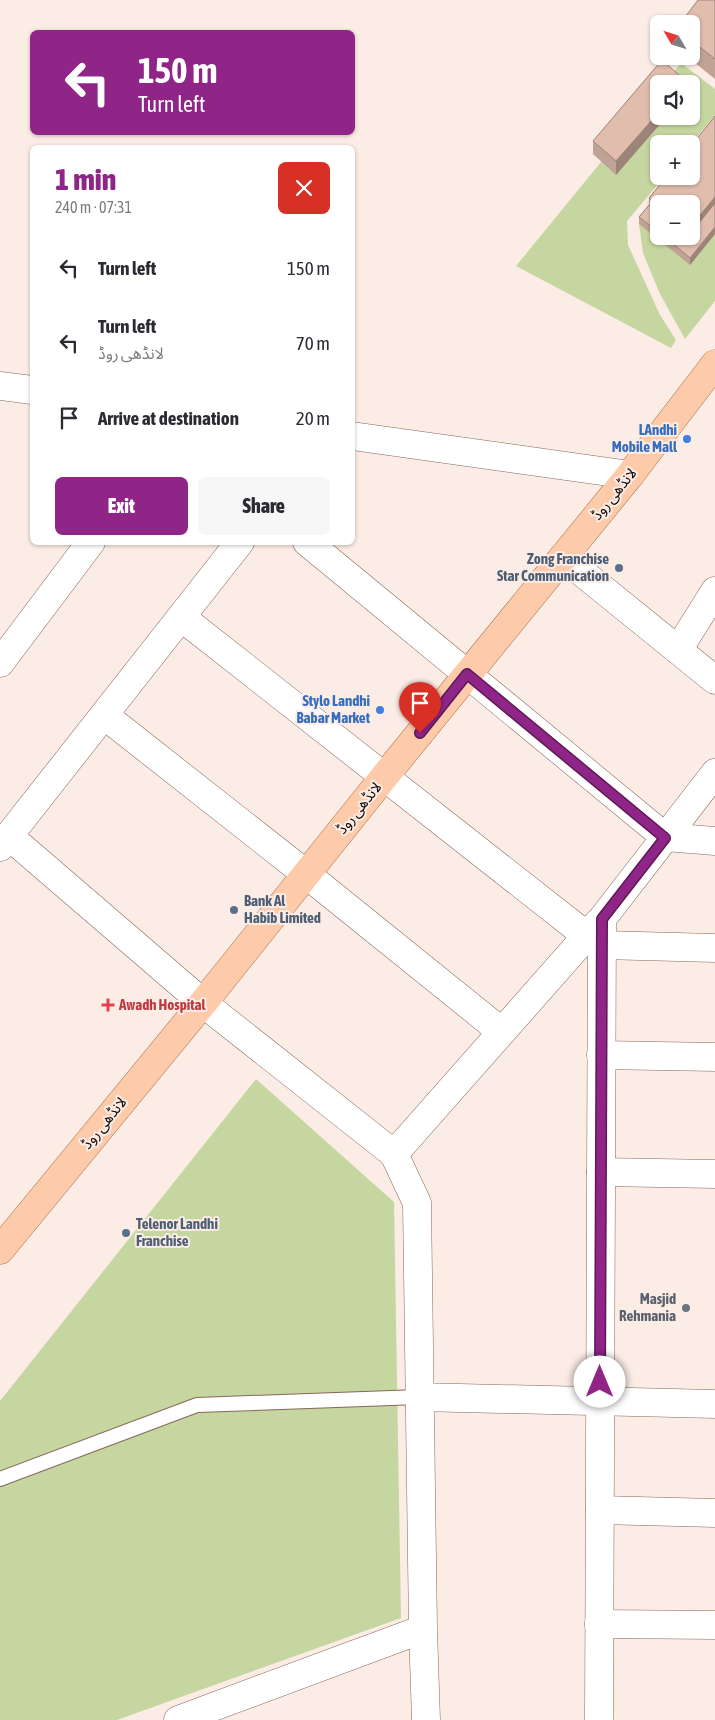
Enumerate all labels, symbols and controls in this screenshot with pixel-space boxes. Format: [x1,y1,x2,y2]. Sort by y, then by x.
north arrow [650,15,700,65]
map controls [650,15,700,245]
icon: left [55,50,120,115]
text: 150 m [138,50,217,90]
button: sound [650,75,700,125]
text: Turn left [138,91,205,117]
button: + [650,135,700,185]
text: 1 min [55,162,116,196]
button: close [278,162,330,214]
button: − [650,195,700,245]
text: 240 m · 07:31 [55,198,132,216]
icon: left [55,254,83,282]
text: Turn left [98,257,156,279]
text: 150 m [287,257,330,279]
text: Turn left [98,315,156,337]
icon: left [55,329,83,357]
text: 70 m [296,332,330,354]
text: لانڈھی روڈ [98,344,164,362]
icon: arrive [55,404,83,432]
text: Arrive at destination [98,407,239,429]
text: 20 m [296,407,330,429]
place label: LAndhi Mobile Mall [612,421,678,455]
marker: LAndhi Mobile Mall [681,433,693,445]
street label: لانڈھی روڈ [588,464,640,524]
button: Exit [55,477,188,535]
button: Share [198,477,330,535]
place label: Zong Franchise Star Communication [497,550,609,584]
marker: Zong Franchise Star Communication [613,562,625,574]
pin [399,682,441,733]
icon: arrive [406,689,434,717]
place label: Stylo Landhi Babar Market [296,692,371,726]
marker: Stylo Landhi Babar Market [374,704,386,716]
street label: لانڈھی روڈ [333,778,385,838]
place label: Bank Al Habib Limited [244,892,321,926]
marker: Bank Al Habib Limited [228,904,240,916]
place label: Awadh Hospital [118,996,206,1013]
marker: Awadh Hospital [101,998,115,1012]
street label: لانڈھی روڈ [78,1093,130,1153]
place label: Telenor Landhi Franchise [136,1215,218,1249]
marker: Telenor Landhi Franchise [120,1227,132,1239]
place label: Masjid Rehmania [619,1290,676,1324]
marker: Masjid Rehmania [680,1302,692,1314]
position arrow [573,1355,625,1407]

